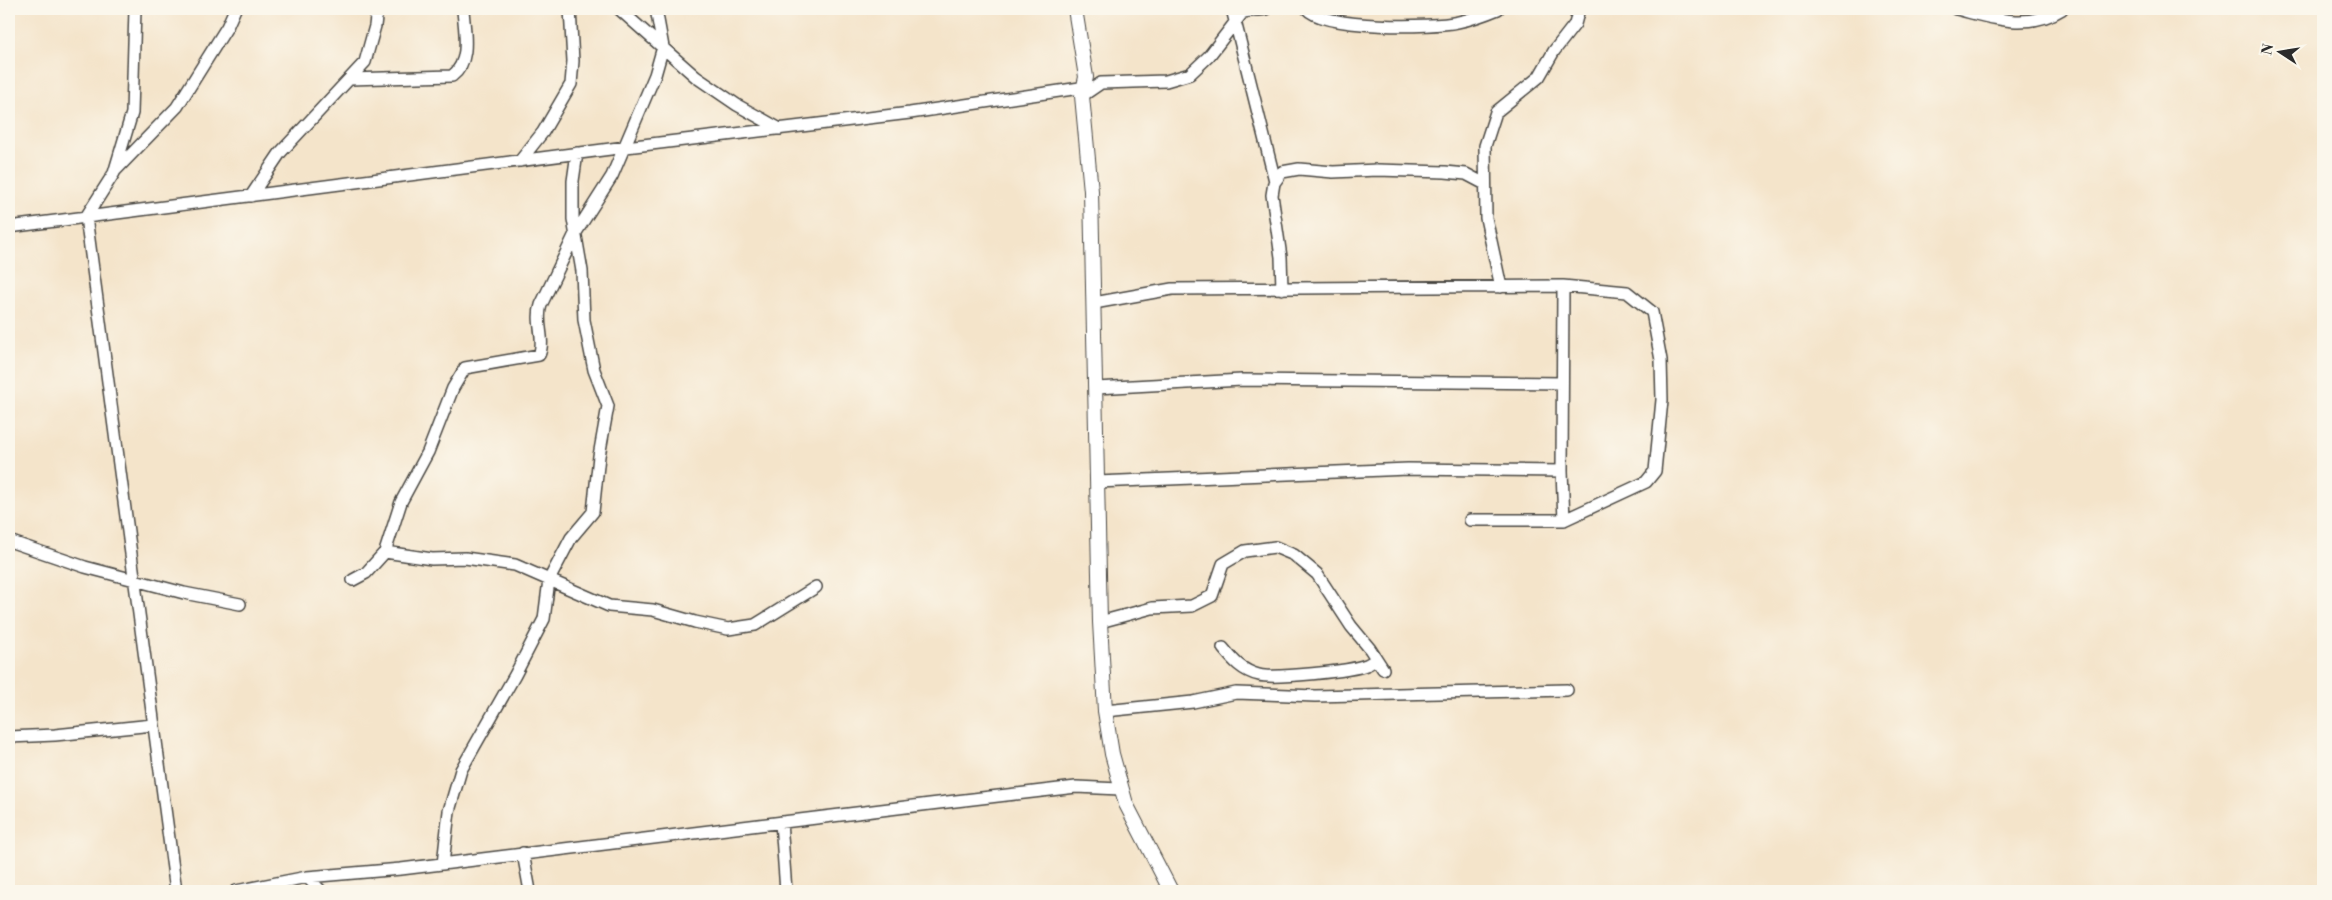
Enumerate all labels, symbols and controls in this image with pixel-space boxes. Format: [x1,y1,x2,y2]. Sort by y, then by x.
north arrow [2254,28,2304,78]
text: N [2258,42,2278,57]

